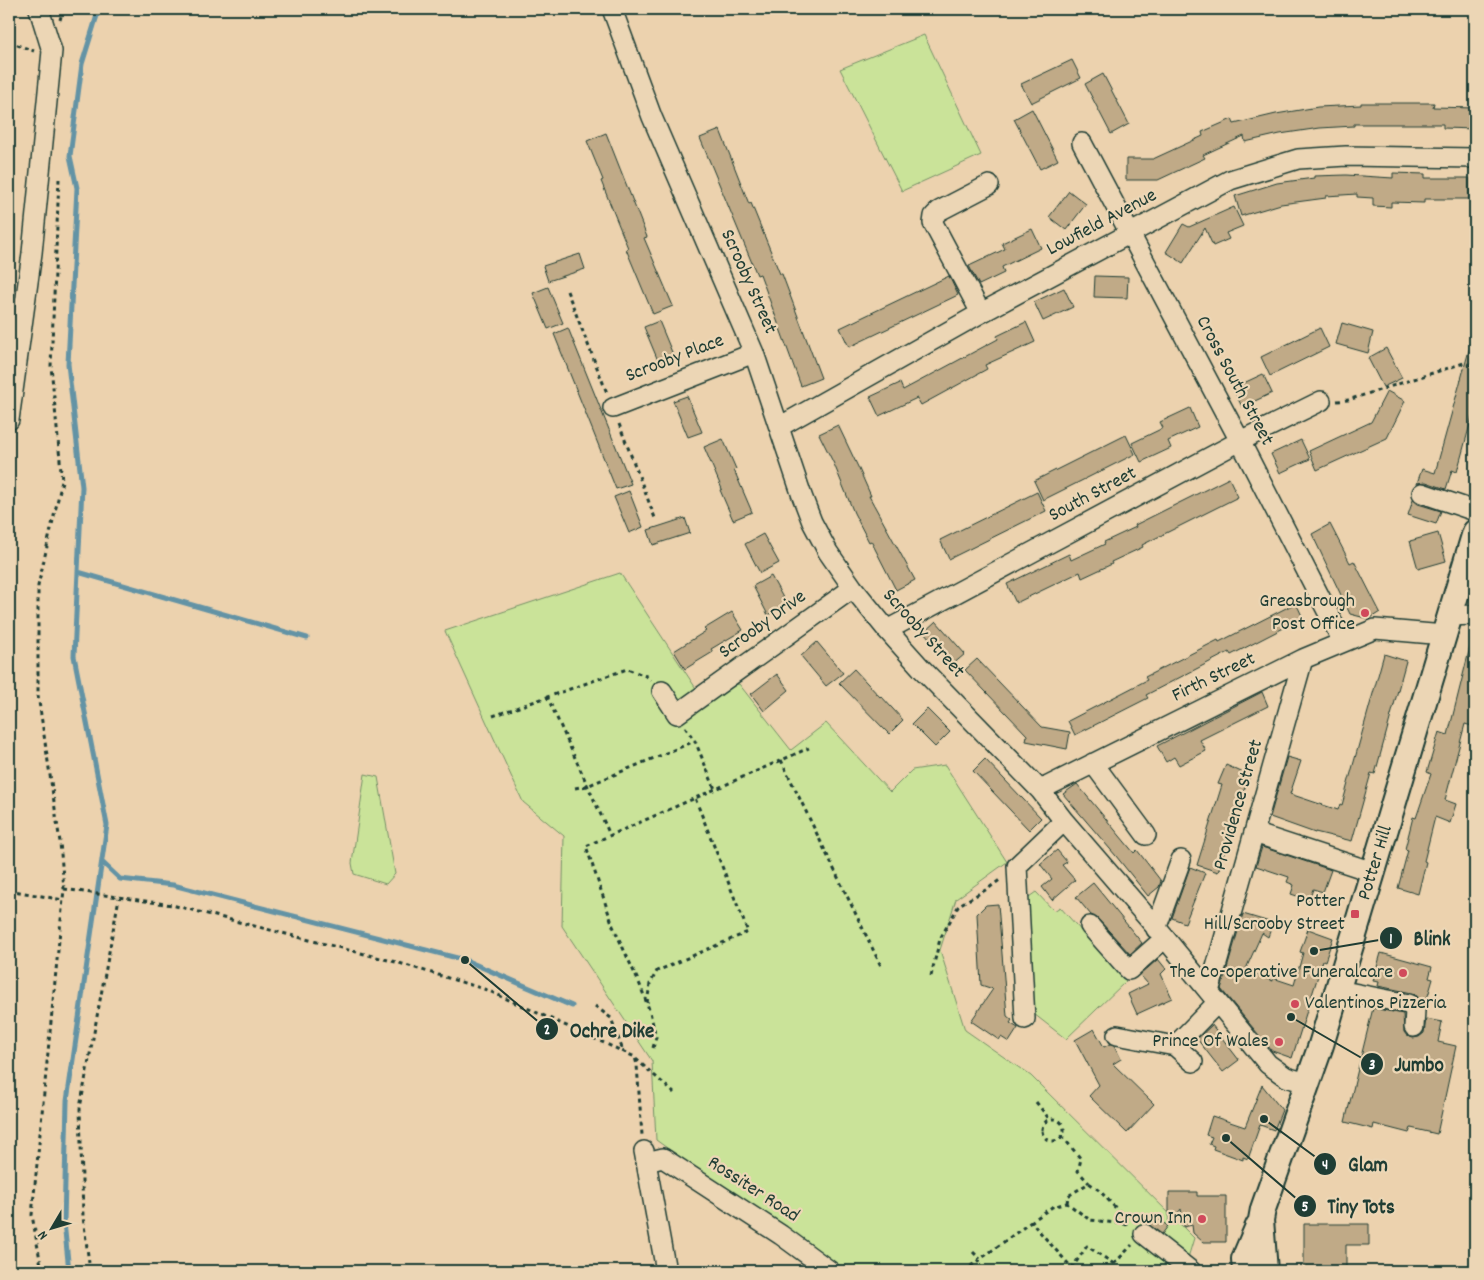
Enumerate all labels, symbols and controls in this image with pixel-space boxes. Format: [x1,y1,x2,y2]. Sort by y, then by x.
street label: Lowfield Avenue [1042,182,1162,264]
street label: Scrooby Street [712,225,784,339]
street label: Cross South Street [1188,311,1280,451]
street label: Scrooby Place [622,327,729,391]
street label: South Street [1044,460,1142,530]
street label: Scrooby Street [875,583,971,685]
street label: Scrooby Drive [714,584,813,666]
place label: Greasbrough Post Office [1259,588,1355,639]
marker: Greasbrough Post Office [1359,607,1371,619]
street label: Firth Street [1168,646,1260,710]
street label: Providence Street [1207,736,1271,874]
street label: Potter Hill [1351,822,1401,904]
place label: Potter Hill/Scrooby Street [1204,888,1346,939]
marker: Potter Hill/Scrooby Street [1349,908,1361,920]
callout: Blink [1379,920,1461,956]
text: Blink [1413,926,1451,956]
text: 1 [1389,929,1393,951]
place label: The Co-operative Funeralcare [1170,959,1393,987]
marker: The Co-operative Funeralcare [1397,967,1409,979]
place label: Valentinos Pizzeria [1305,990,1447,1018]
marker: Valentinos Pizzeria [1289,998,1301,1010]
callout: Ochre Dike [534,1011,664,1047]
text: Ochre Dike [570,1018,654,1048]
text: 2 [544,1020,550,1042]
place label: Prince Of Wales [1152,1028,1269,1056]
marker: Prince Of Wales [1273,1036,1285,1048]
callout: Jumbo [1359,1046,1454,1082]
text: Jumbo [1394,1052,1444,1082]
text: 3 [1369,1055,1376,1077]
callout: Glam [1313,1146,1398,1182]
street label: Rossiter Road [701,1150,805,1230]
text: Glam [1348,1152,1388,1182]
text: 4 [1322,1155,1328,1177]
callout: Tiny Tots [1292,1188,1405,1224]
text: Tiny Tots [1327,1194,1395,1224]
text: 5 [1302,1197,1309,1219]
north arrow [28,1202,78,1252]
place label: Crown Inn [1114,1205,1192,1233]
marker: Crown Inn [1196,1213,1208,1225]
text: N [33,1226,53,1244]

